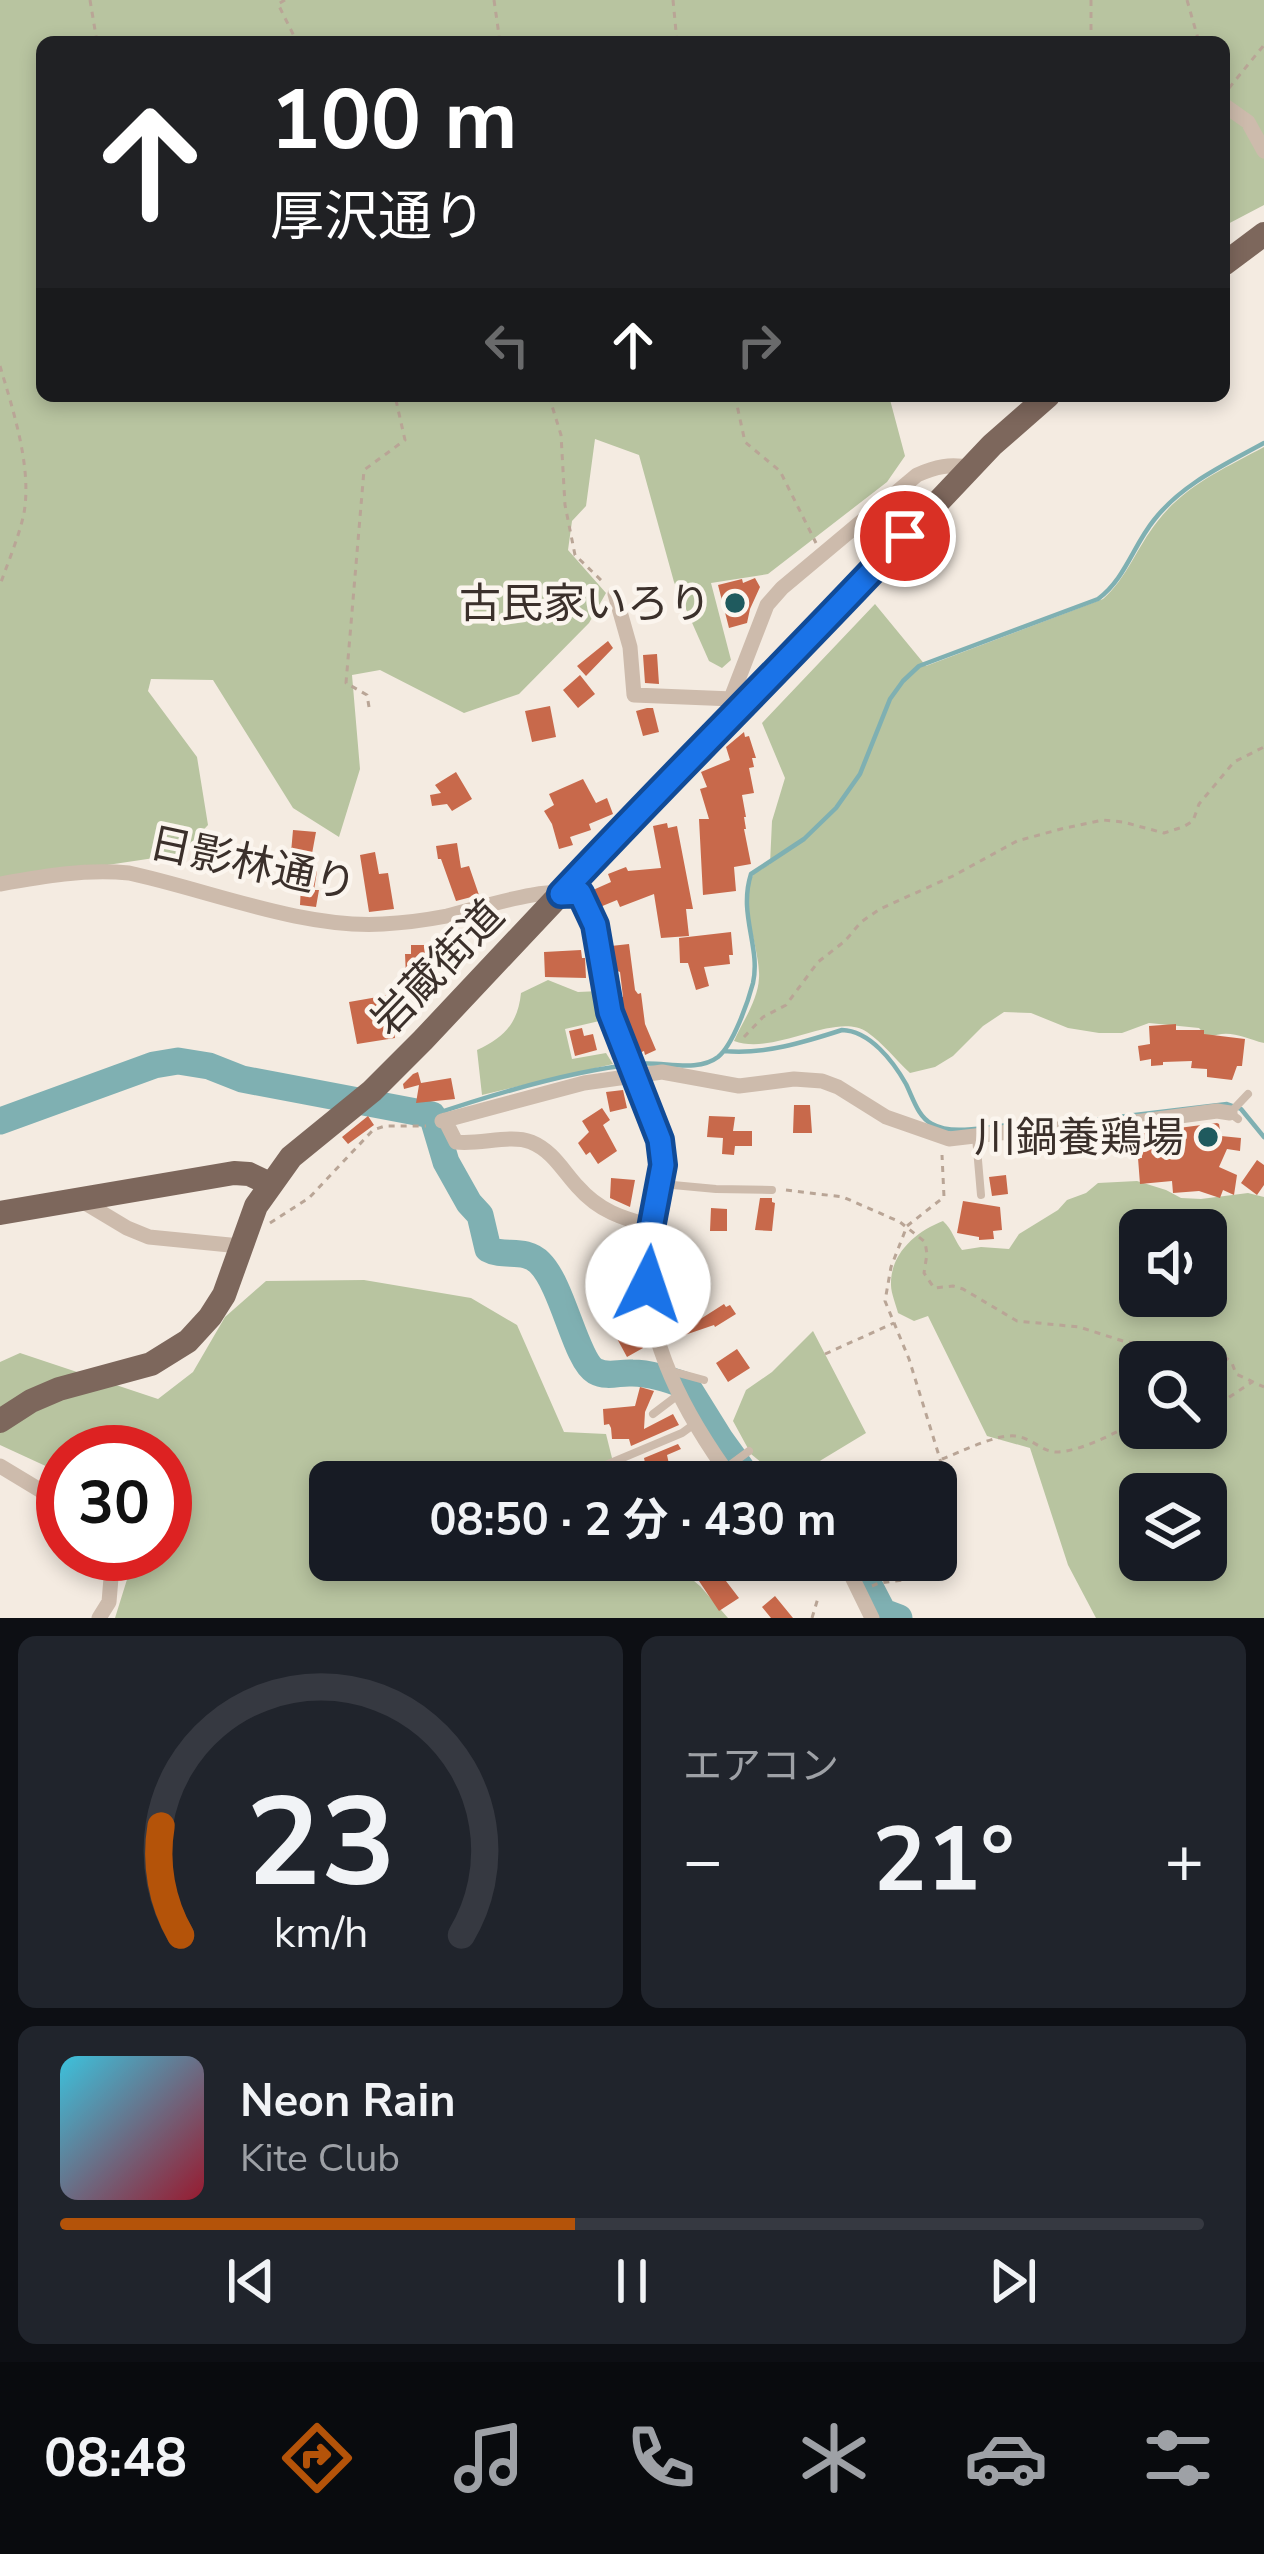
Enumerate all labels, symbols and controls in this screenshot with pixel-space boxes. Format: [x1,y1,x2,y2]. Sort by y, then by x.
text: 100 m [270,63,518,178]
icon: ahead [72,84,228,240]
text: 厚沢通り [270,180,486,254]
icon: left [474,312,540,378]
icon: ahead [600,312,666,378]
icon: right [726,312,792,378]
pin [854,485,956,587]
icon: arrive [872,503,938,569]
place label: 古民家いろり [459,576,711,633]
marker: 古民家いろり [722,590,748,616]
street label: 日影林通り [144,815,361,914]
street label: 岩蔵街道 [359,888,517,1048]
place label: 川鍋養鶏場 [974,1110,1184,1167]
marker: 川鍋養鶏場 [1195,1124,1221,1150]
map controls [1119,1209,1227,1581]
button: sound [1119,1209,1227,1317]
position arrow [585,1222,711,1348]
button: search [1119,1341,1227,1449]
speed limit sign: 30 [36,1425,192,1581]
button: layers [1119,1473,1227,1581]
text: 08:50 · 2 分 · 430 m [430,1490,836,1551]
text: エアコン [683,1740,839,1793]
text: 23 [246,1758,395,1928]
text: 21° [872,1799,1015,1922]
text: − [683,1816,723,1906]
text: + [1164,1816,1204,1906]
text: km/h [273,1904,368,1962]
text: Neon Rain [240,2071,456,2132]
text: Kite Club [240,2132,400,2185]
icon: previous [218,2248,284,2314]
icon: pause [599,2248,665,2314]
icon: next [980,2248,1046,2314]
icon: directions [275,2416,359,2500]
icon: music [447,2416,531,2500]
icon: phone [619,2416,703,2500]
icon: climate [792,2416,876,2500]
icon: car [964,2416,1048,2500]
icon: filters [1136,2416,1220,2500]
text: 08:48 [44,2421,187,2495]

